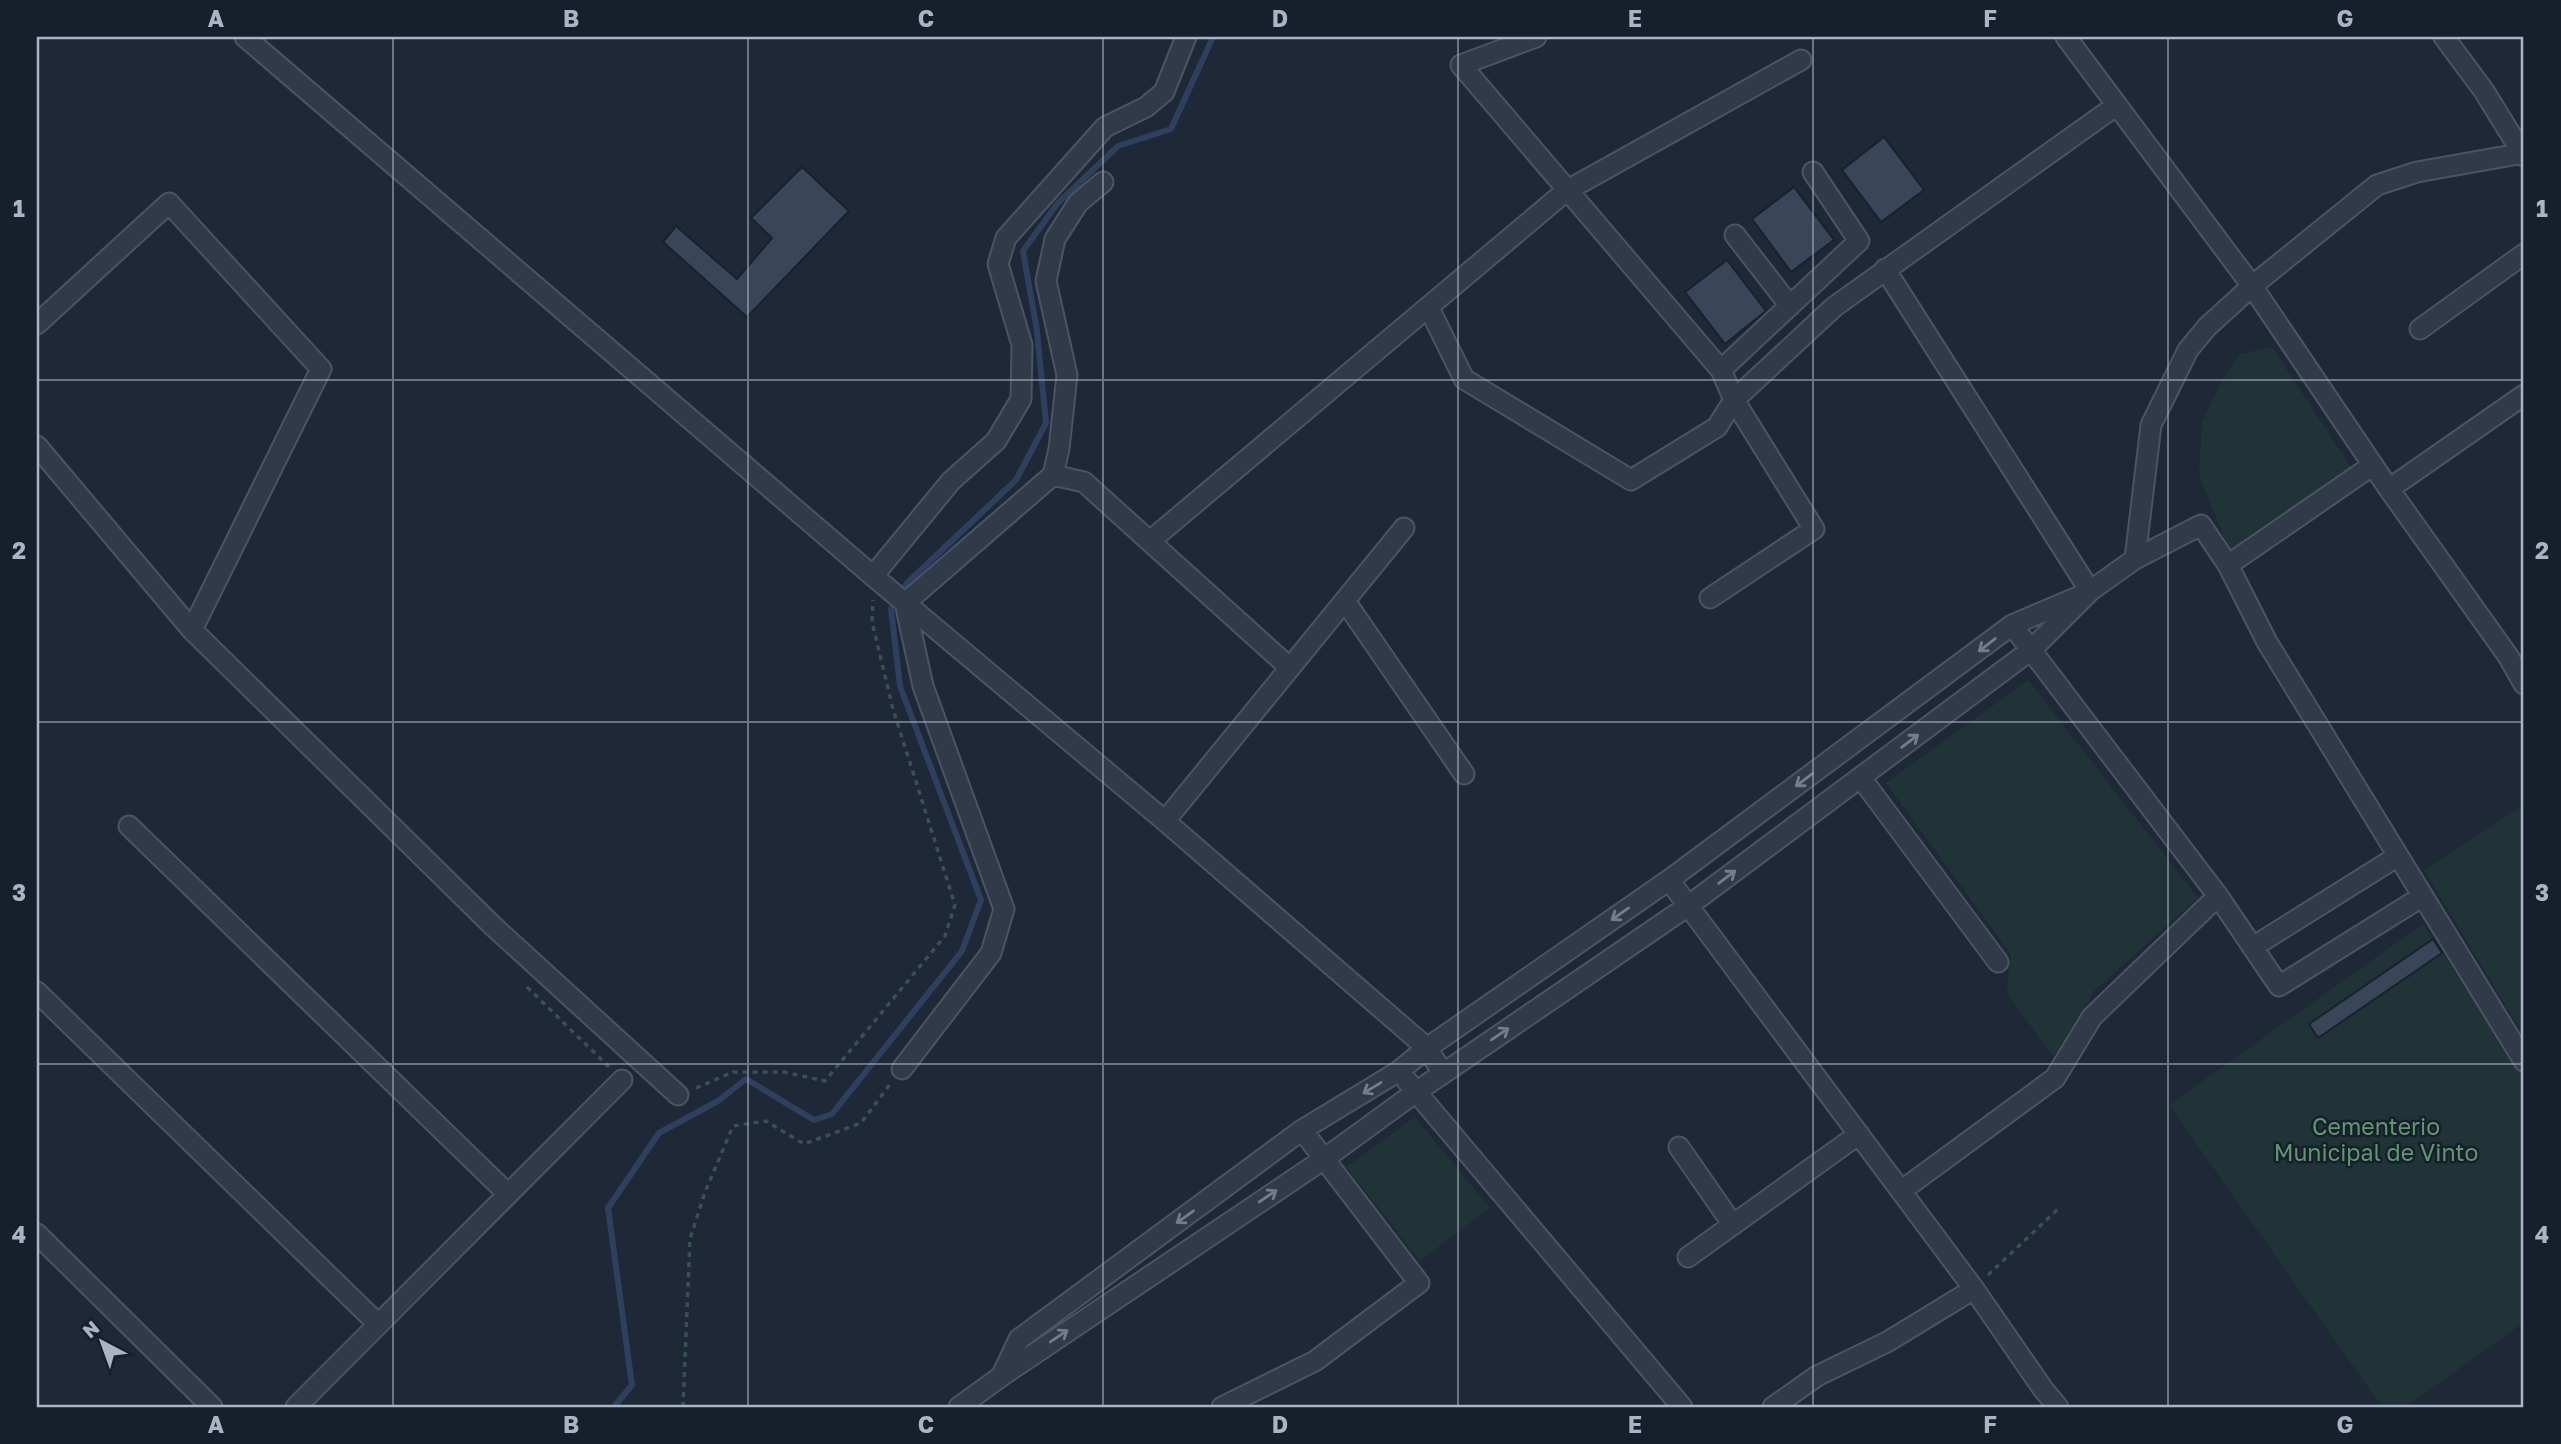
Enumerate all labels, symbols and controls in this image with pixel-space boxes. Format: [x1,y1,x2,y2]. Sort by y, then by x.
text: A [208,4,225,32]
text: B [563,4,579,32]
text: C [918,4,934,32]
text: D [1272,4,1288,32]
text: E [1628,4,1642,32]
text: F [1983,4,1997,32]
text: G [2337,4,2353,32]
text: 1 [13,194,25,222]
text: 1 [2536,194,2548,222]
text: 2 [12,536,26,564]
text: 2 [2535,536,2549,564]
one-way arrow [1978,637,1997,652]
one-way arrow [1900,734,1919,749]
one-way arrow [1795,773,1814,788]
one-way arrow [1717,870,1736,884]
text: 3 [12,878,26,906]
text: 3 [2535,878,2549,906]
one-way arrow [1611,907,1630,921]
one-way arrow [1490,1027,1509,1041]
one-way arrow [1362,1081,1382,1095]
park label: Cementerio Municipal de Vinto [2274,1112,2478,1166]
one-way arrow [1258,1189,1278,1203]
one-way arrow [1175,1209,1194,1224]
text: 4 [12,1220,26,1248]
text: 4 [2535,1220,2549,1248]
north arrow [66,1308,136,1378]
text: N [78,1315,104,1342]
one-way arrow [1049,1329,1068,1344]
text: A [208,1410,225,1438]
text: B [563,1410,579,1438]
text: C [918,1410,934,1438]
text: D [1272,1410,1288,1438]
text: E [1628,1410,1642,1438]
text: F [1983,1410,1997,1438]
text: G [2337,1410,2353,1438]

